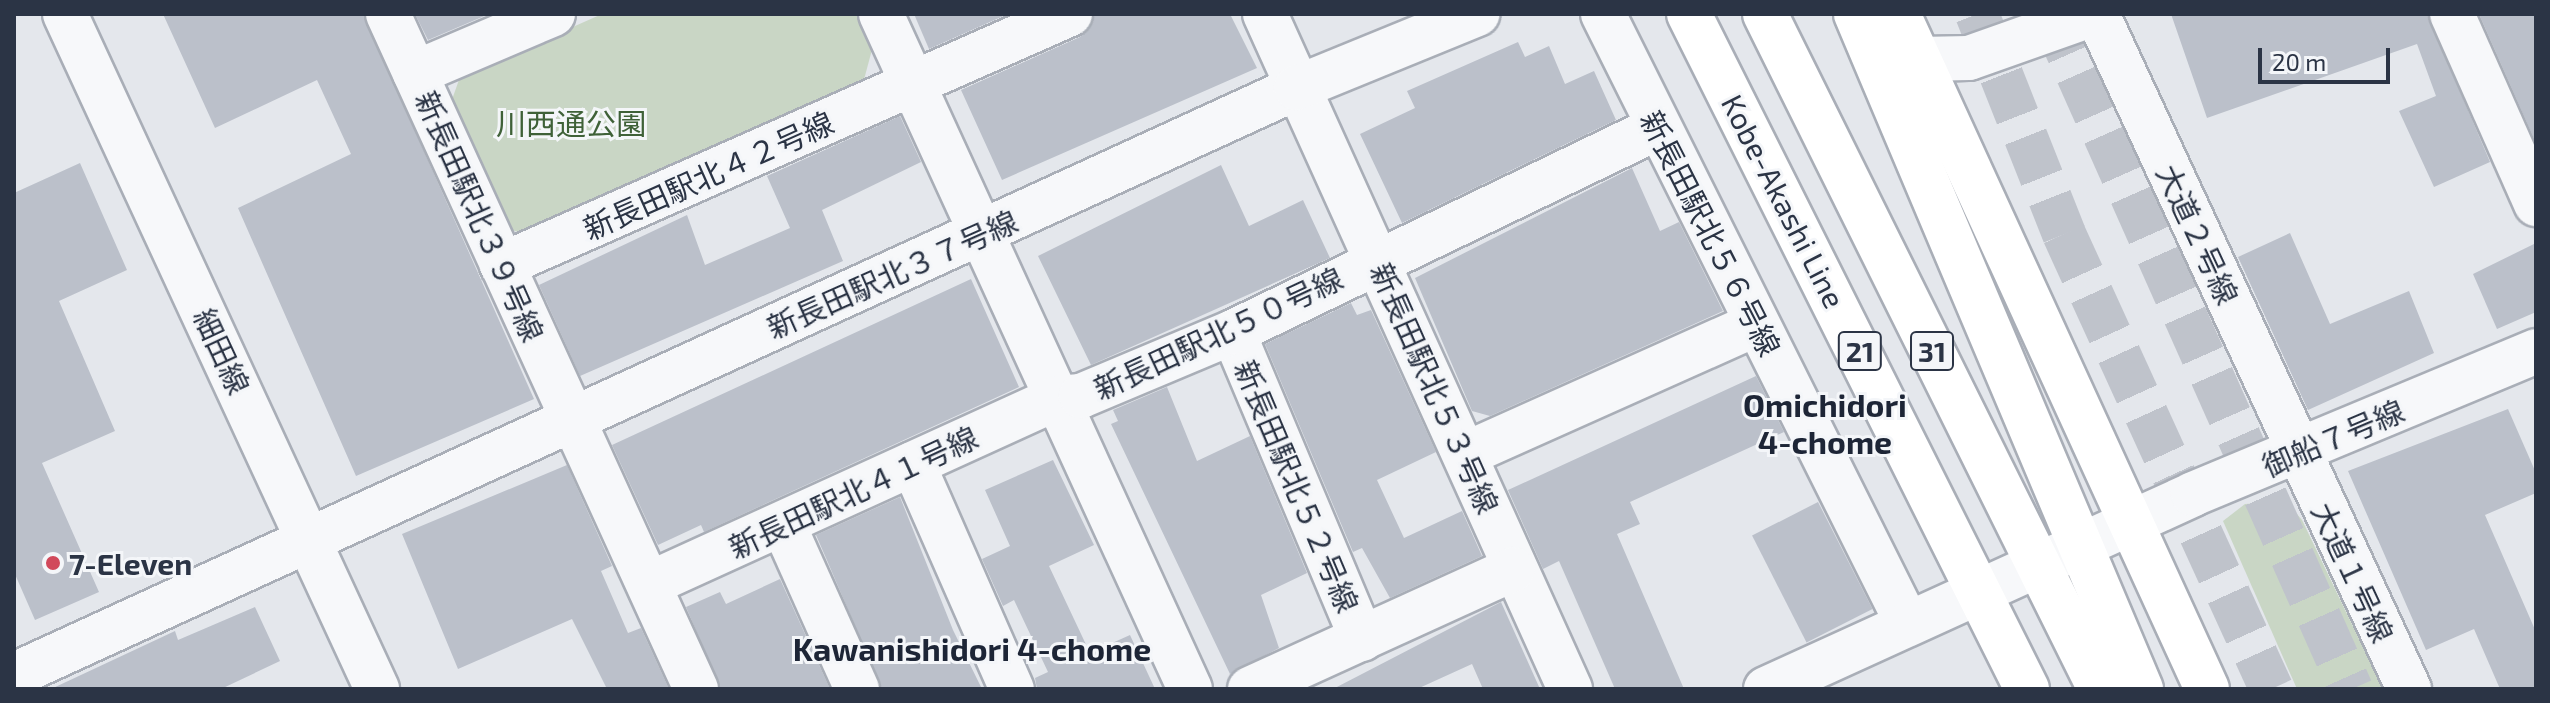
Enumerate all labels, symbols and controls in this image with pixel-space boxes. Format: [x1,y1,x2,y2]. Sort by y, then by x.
scale bar [2262,32,2394,82]
text: 20 m [2272,47,2326,76]
street label: 新長田駅北３９号線 [409,85,551,347]
street label: Kobe-Akashi Line [1715,88,1853,314]
street label: 新長田駅北４２号線 [577,104,839,246]
park label: 川西通公園 [496,105,646,141]
street label: 新長田駅北５６号線 [1634,105,1788,361]
street label: 大道２号線 [2150,158,2246,310]
street label: 新長田駅北３７号線 [761,203,1023,345]
street label: 新長田駅北５３号線 [1364,257,1506,519]
street label: 新長田駅北５０号線 [1088,260,1348,406]
street label: 細田線 [187,303,257,399]
road number: 21 [1836,327,1884,375]
road number: 31 [1910,327,1954,375]
street label: 新長田駅北５２号線 [1228,355,1366,617]
district label: Omichidori 4-chome [1743,386,1907,461]
street label: 御船７号線 [2257,392,2409,484]
street label: 新長田駅北４１号線 [723,419,983,565]
street label: 大道１号線 [2305,496,2401,648]
place label: 7-Eleven [69,545,192,581]
marker: 7-Eleven [44,554,62,572]
district label: Kawanishidori 4-chome [793,629,1151,667]

